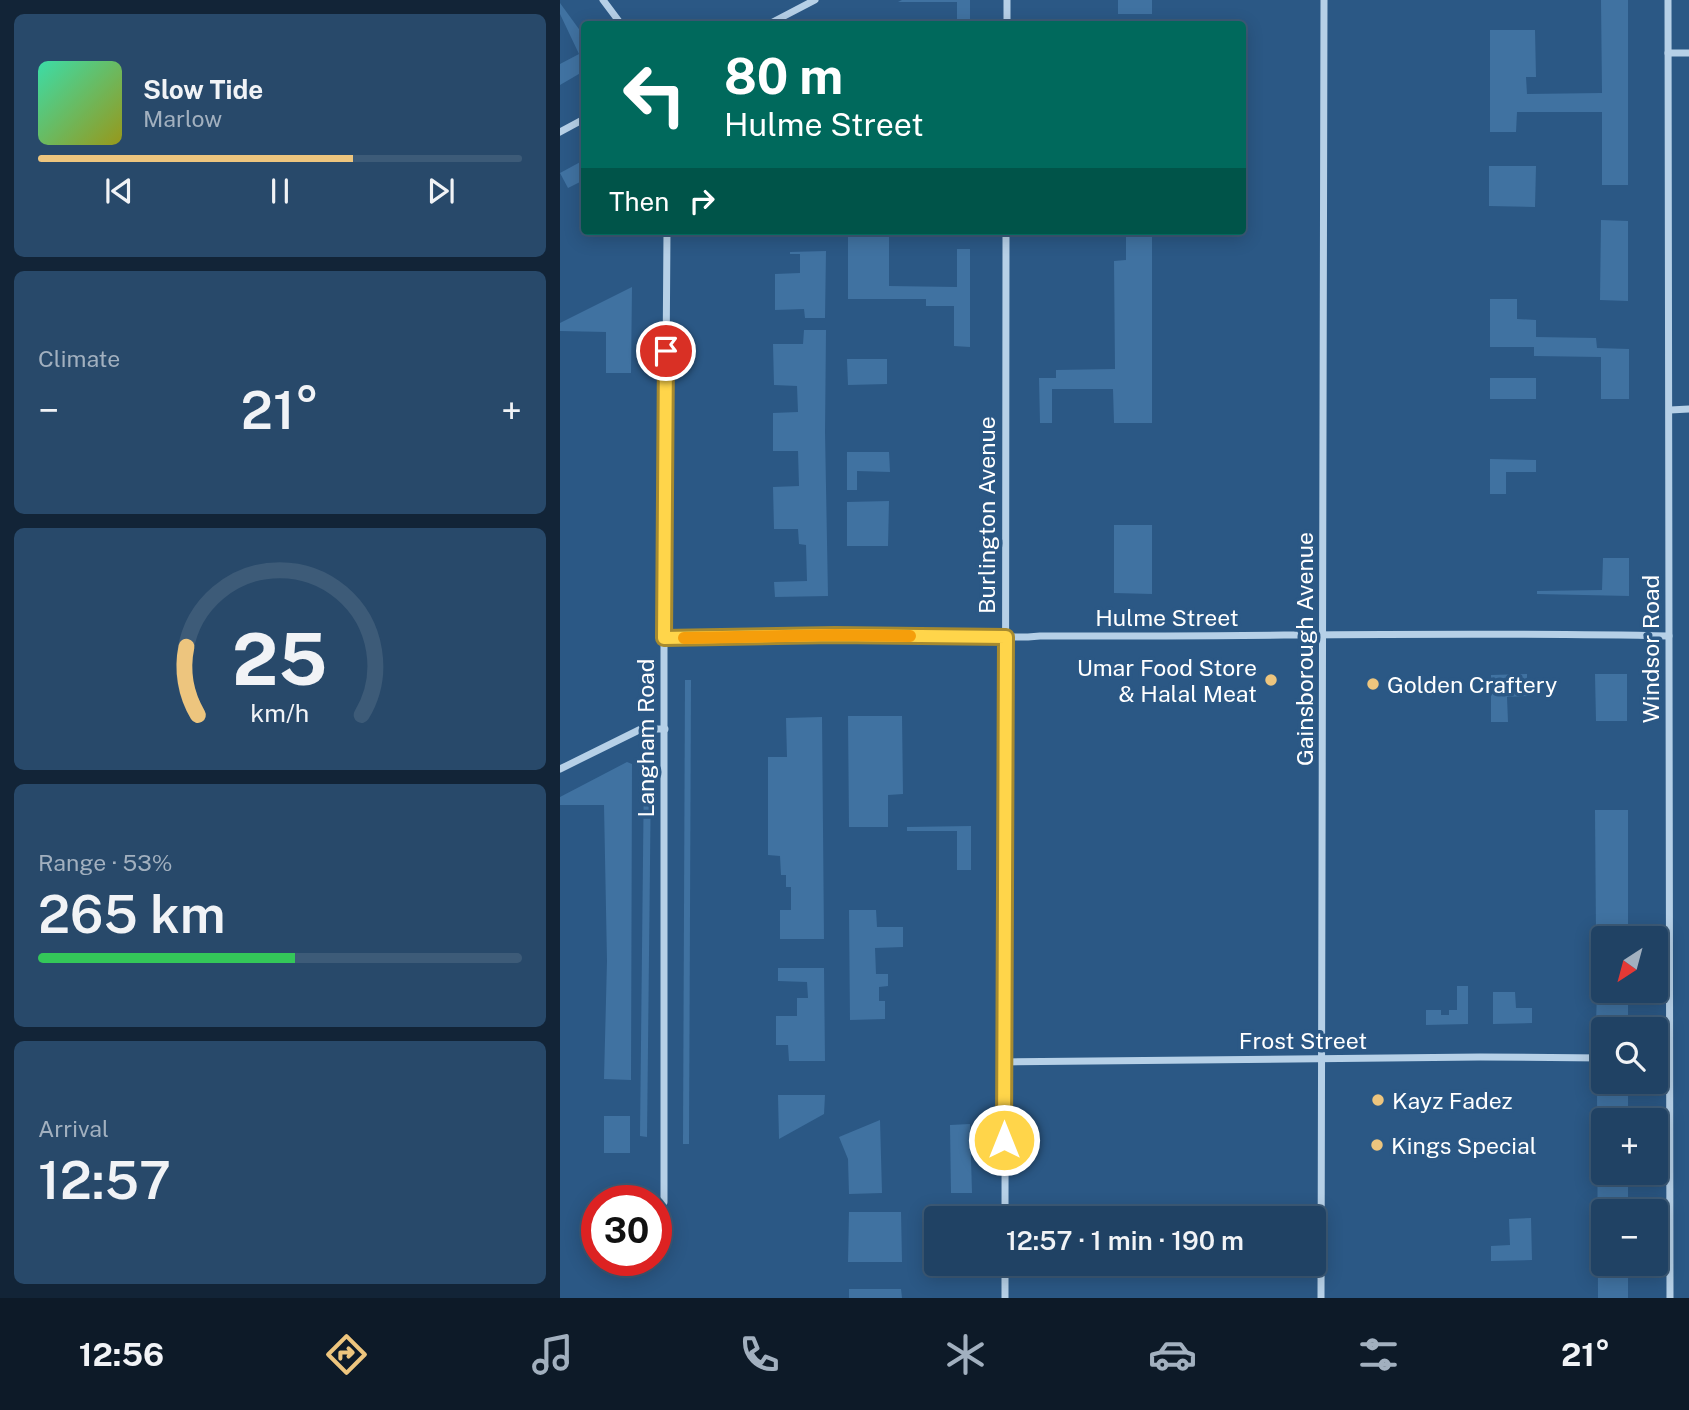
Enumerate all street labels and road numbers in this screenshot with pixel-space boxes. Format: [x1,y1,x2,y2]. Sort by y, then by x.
street label: Burlington Avenue [973,416,1000,614]
street label: Gainsborough Avenue [1291,532,1318,766]
street label: Windsor Road [1637,575,1664,723]
street label: Hulme Street [1095,604,1239,631]
street label: Langham Road [632,658,659,818]
street label: Frost Street [1239,1027,1367,1054]

